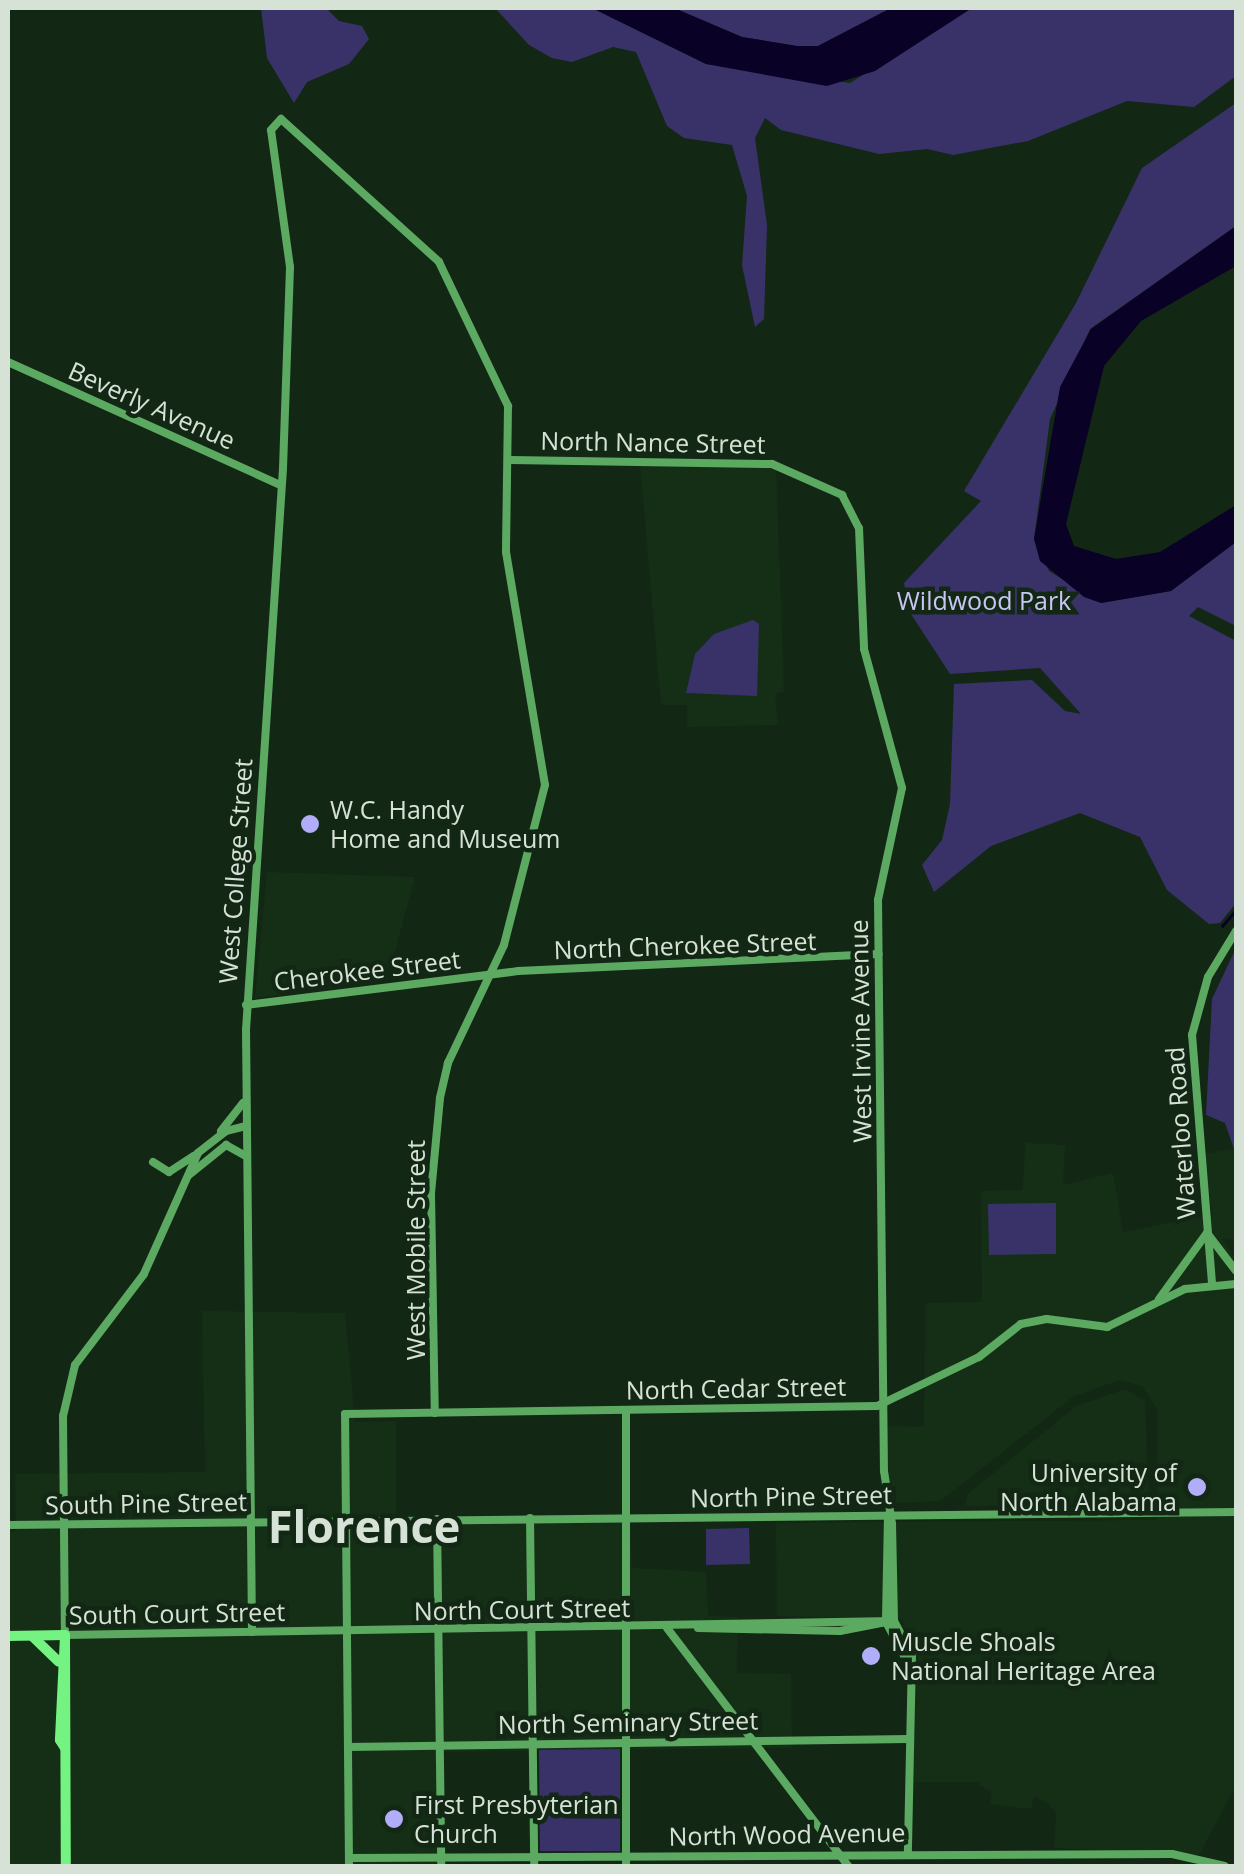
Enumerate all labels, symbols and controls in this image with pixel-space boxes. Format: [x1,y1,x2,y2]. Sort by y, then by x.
street label: Beverly Avenue [64,355,240,455]
street label: North Nance Street [540,425,766,459]
park label: Wildwood Park [897,585,1071,615]
street label: West College Street [212,757,258,985]
place label: W.C. Handy Home and Museum [330,795,560,854]
marker: W.C. Handy Home and Museum [299,813,321,835]
street label: West Irvine Avenue [843,919,877,1143]
street label: North Cherokee Street [553,925,817,965]
street label: Cherokee Street [272,944,462,996]
street label: Waterloo Road [1159,1046,1201,1220]
street label: West Mobile Street [400,1140,430,1360]
street label: North Cedar Street [626,1371,846,1405]
place label: University of North Alabama [1000,1458,1177,1517]
marker: University of North Alabama [1186,1476,1208,1498]
street label: North Pine Street [690,1479,892,1513]
street label: South Pine Street [45,1486,247,1520]
district label: Florence [268,1499,460,1553]
street label: North Court Street [414,1592,630,1626]
street label: South Court Street [69,1596,285,1630]
place label: Muscle Shoals National Heritage Area [891,1627,1156,1686]
marker: Muscle Shoals National Heritage Area [860,1645,882,1667]
street label: North Seminary Street [498,1705,758,1739]
place label: First Presbyterian Church [414,1790,618,1849]
marker: First Presbyterian Church [383,1808,405,1830]
street label: North Wood Avenue [668,1817,906,1851]

